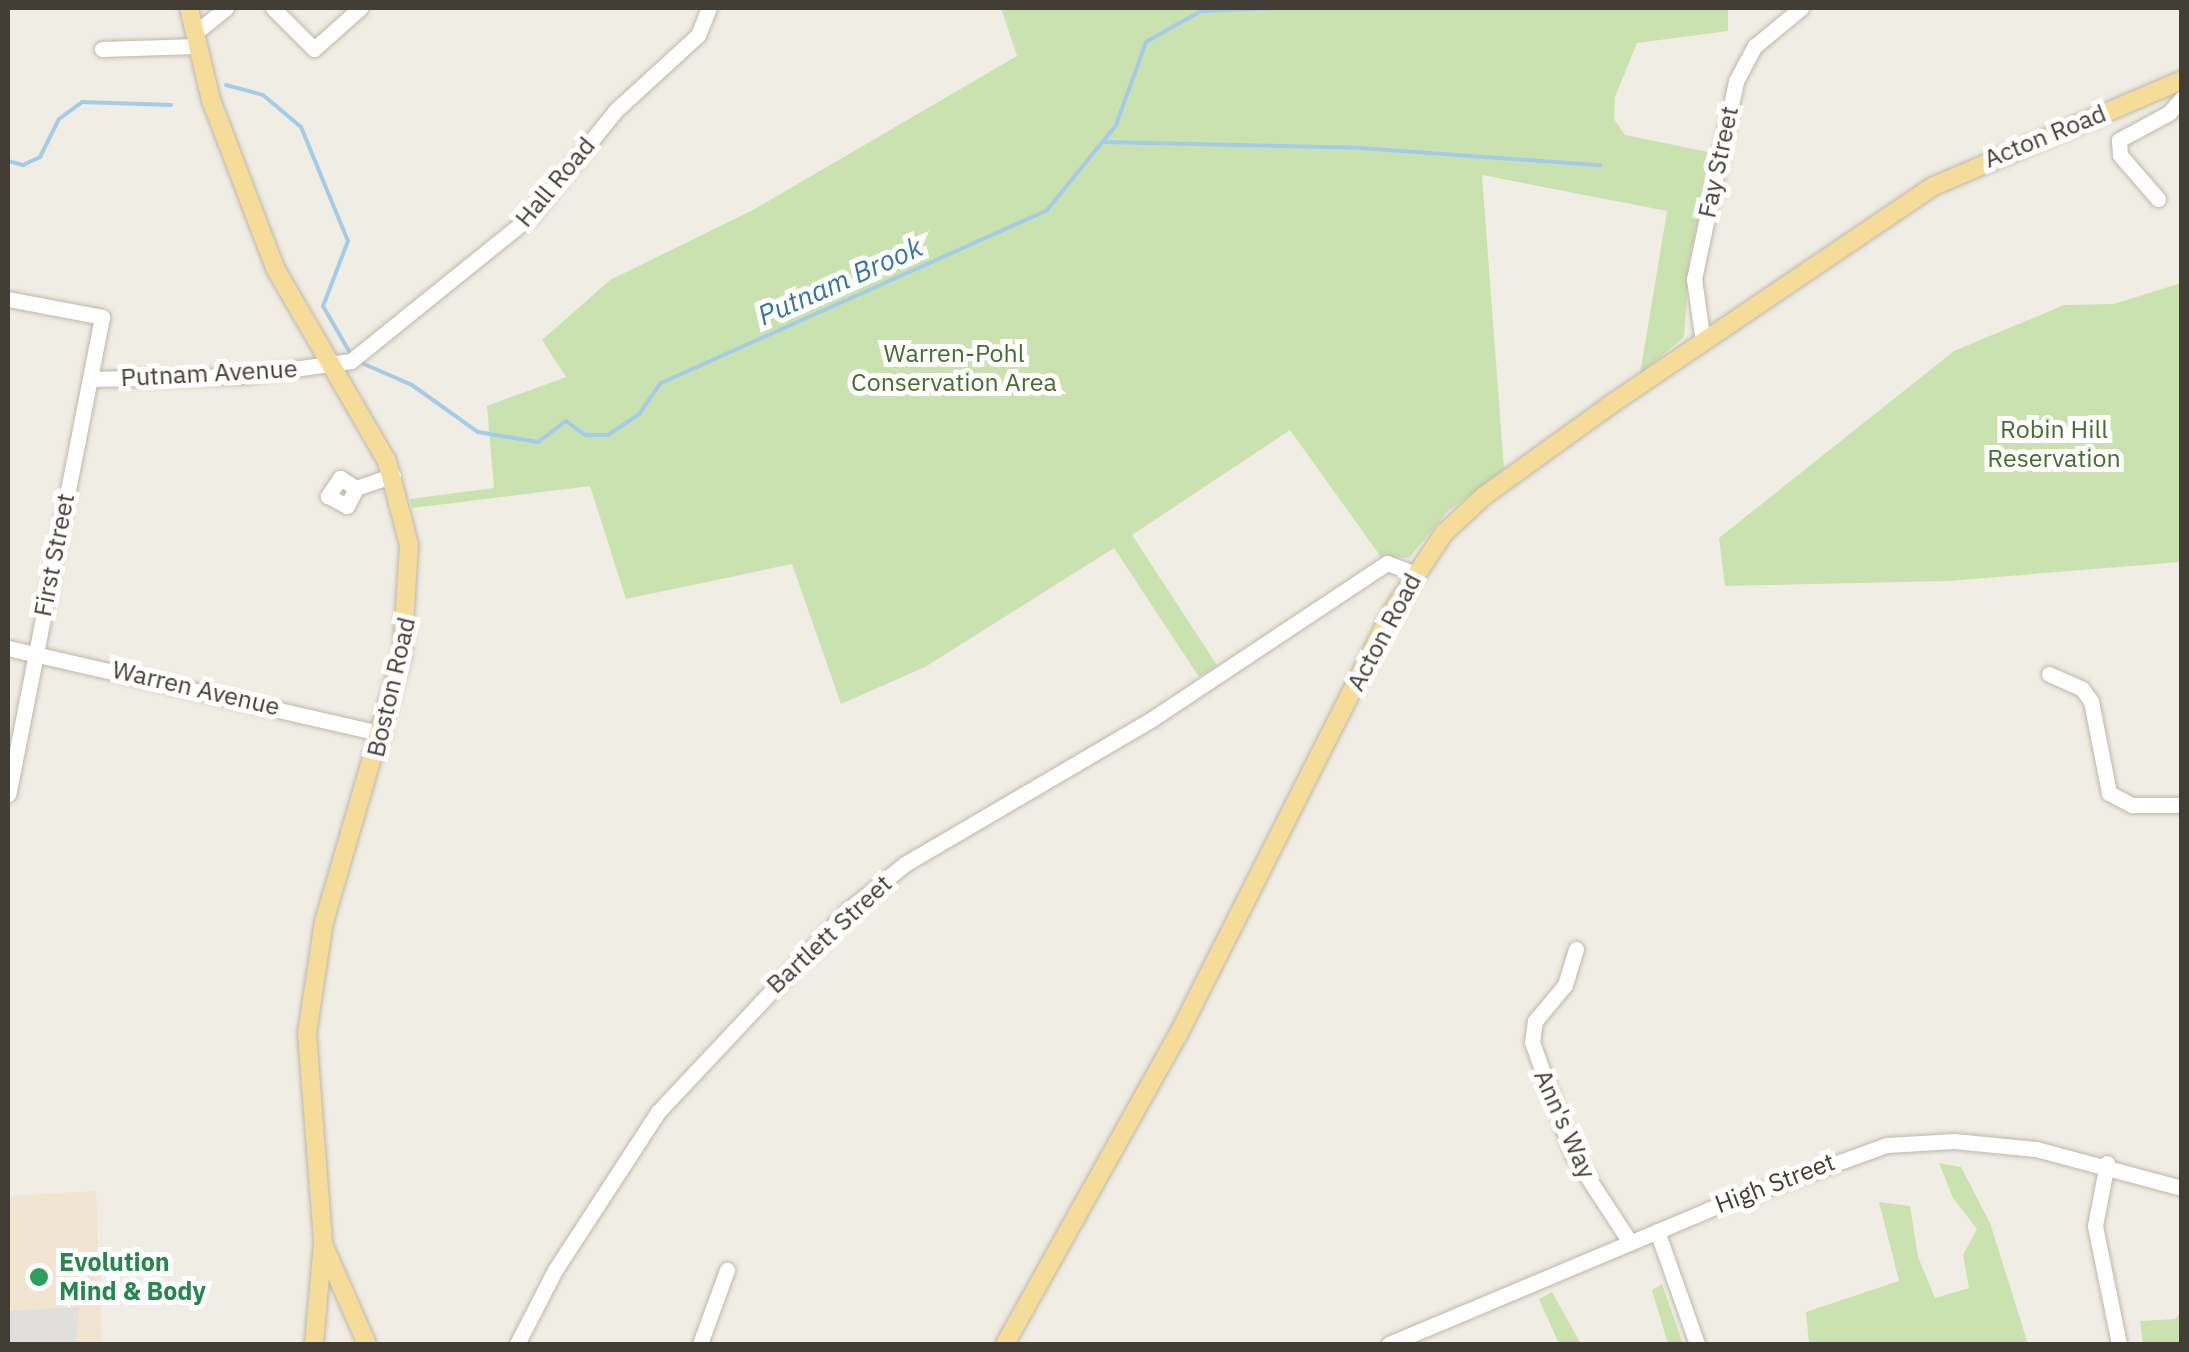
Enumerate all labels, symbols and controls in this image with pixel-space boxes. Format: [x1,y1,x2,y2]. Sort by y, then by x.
street label: Acton Road [1980,98,2110,174]
street label: Fay Street [1692,104,1744,220]
street label: Hall Road [509,131,601,233]
water label: Putnam Brook [753,230,927,332]
park label: Warren-Pohl Conservation Area [851,339,1057,398]
street label: Putnam Avenue [120,353,298,393]
park label: Robin Hill Reservation [1987,415,2121,474]
street label: First Street [27,491,81,619]
street label: Acton Road [1341,568,1427,696]
street label: Boston Road [360,614,422,760]
street label: Warren Avenue [109,654,283,722]
street label: Bartlett Street [760,868,898,1000]
street label: Ann's Way [1528,1065,1602,1183]
street label: High Street [1711,1146,1839,1220]
place label: Evolution Mind & Body [59,1248,206,1307]
marker: Evolution Mind & Body [28,1266,50,1288]

